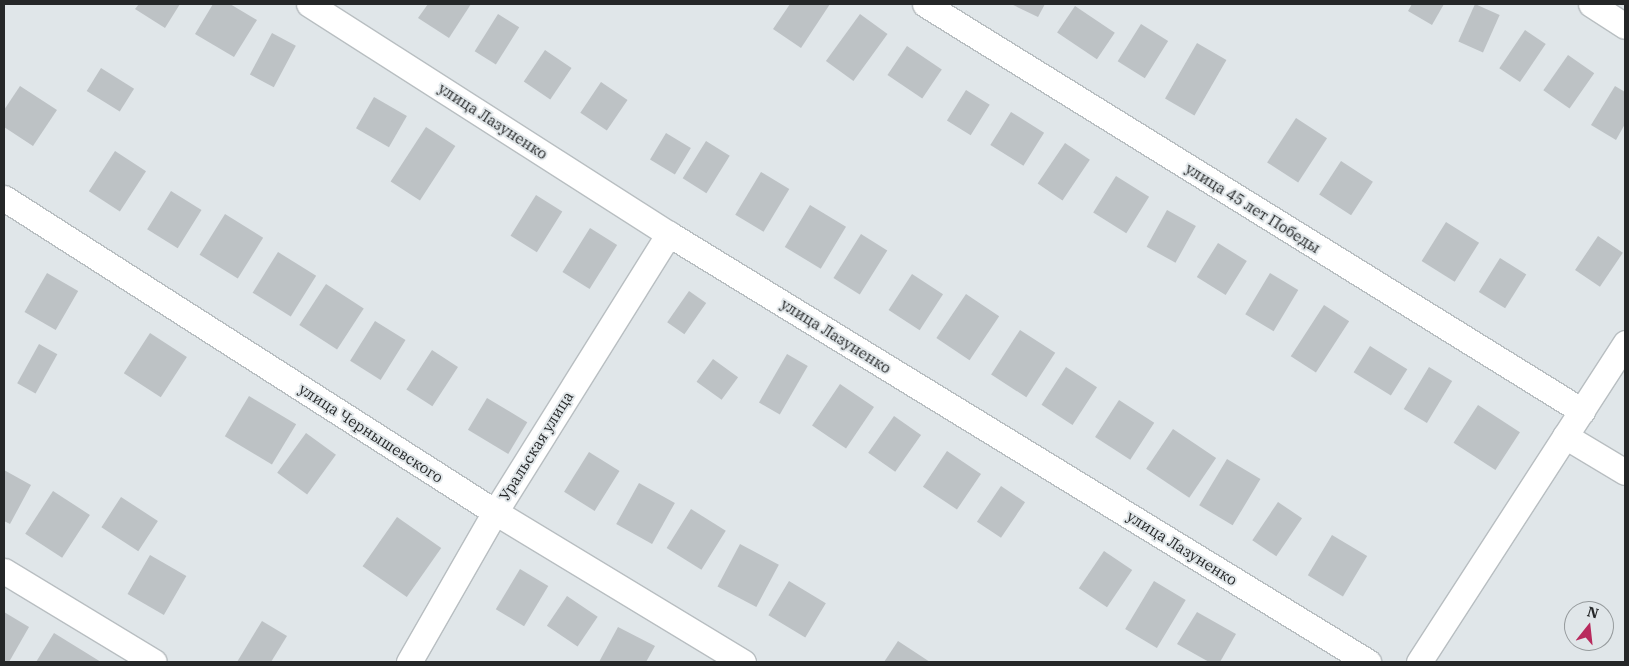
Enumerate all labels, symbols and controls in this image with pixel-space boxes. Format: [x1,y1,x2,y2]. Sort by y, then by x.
street label: улица Лазуненко [435,79,551,163]
street label: улица 45 лет Победы [1182,159,1324,257]
street label: улица Лазуненко [778,295,894,377]
street label: улица Чернышевского [296,380,446,486]
street label: Уральская улица [495,388,577,504]
street label: улица Лазуненко [1124,507,1240,589]
north arrow [1564,601,1614,651]
text: N [1585,602,1601,623]

